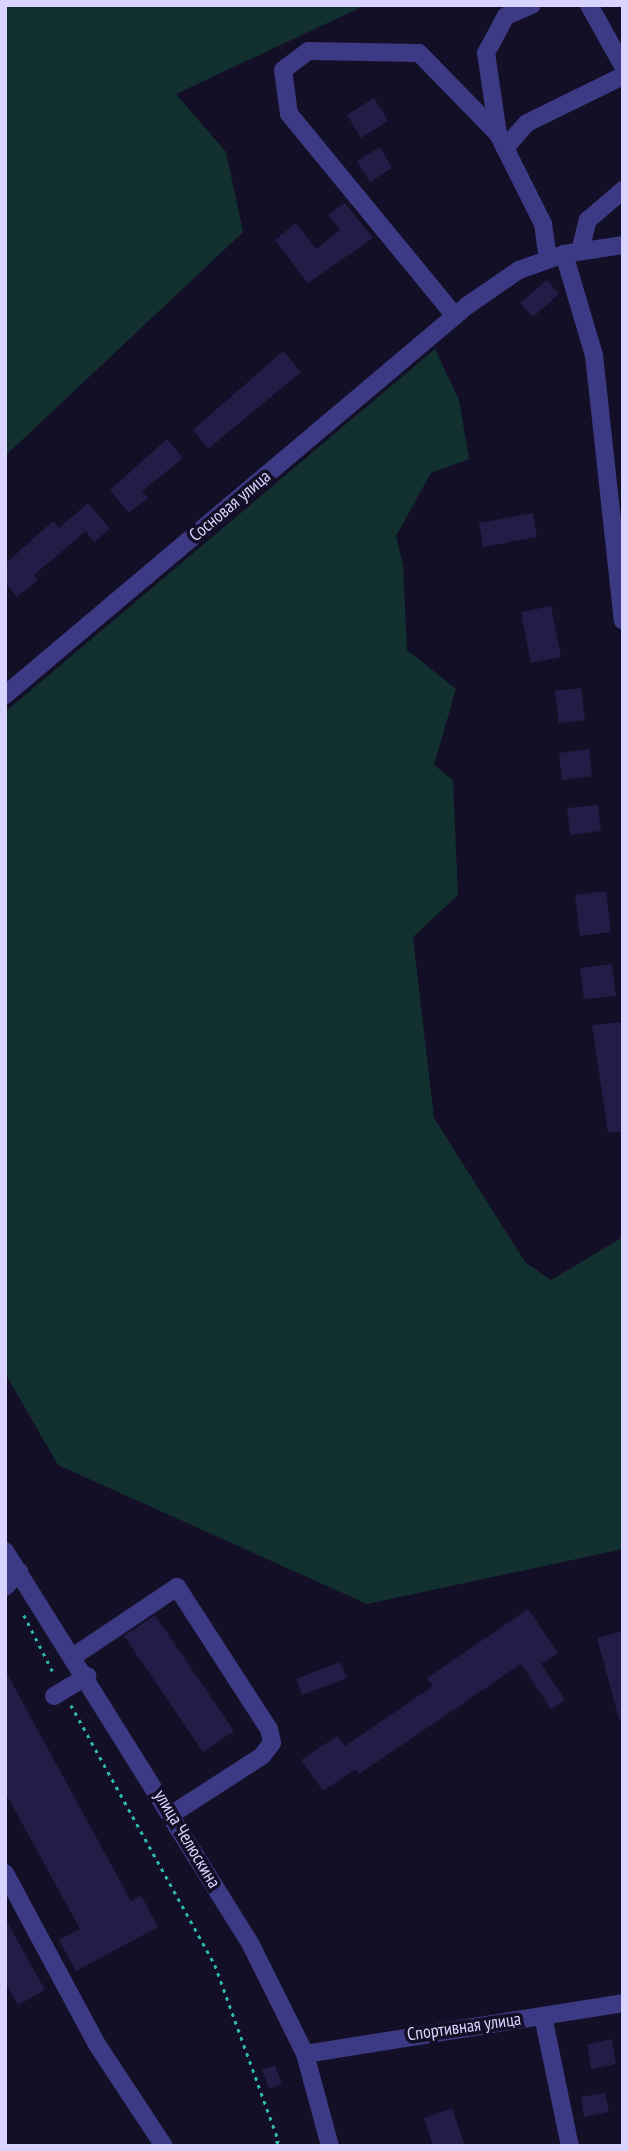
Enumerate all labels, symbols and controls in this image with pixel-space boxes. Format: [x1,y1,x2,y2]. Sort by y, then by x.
street label: Сосновая улица [185,466,275,546]
street label: улица Челюскина [149,1786,225,1892]
street label: Спортивная улица [406,2008,522,2046]

